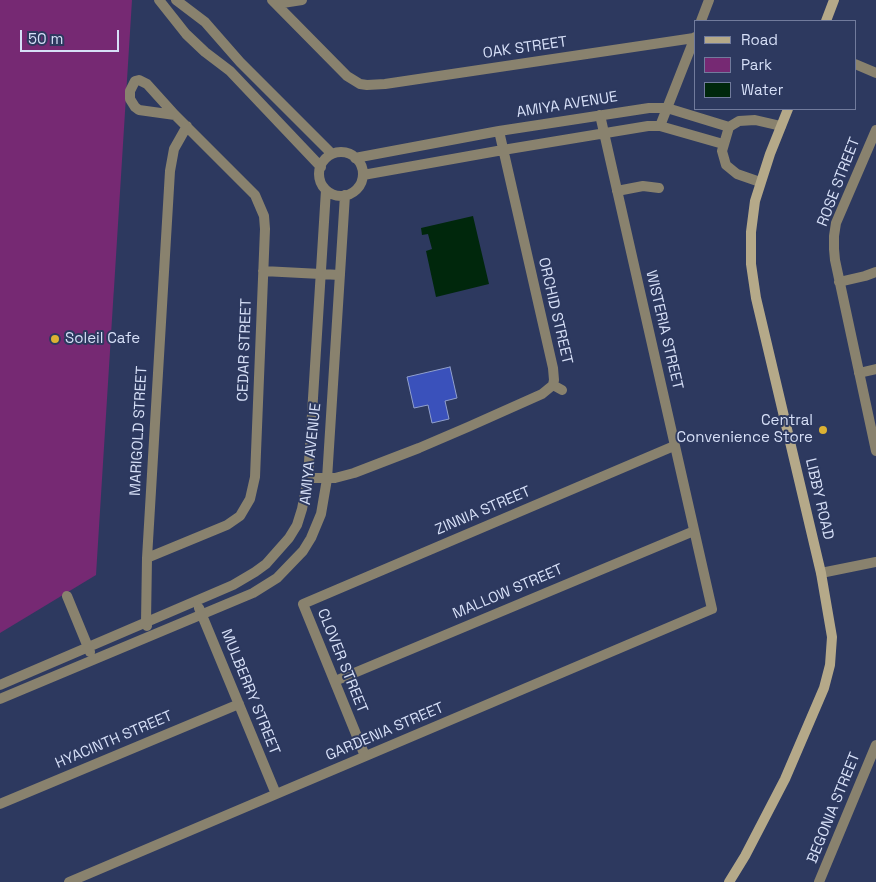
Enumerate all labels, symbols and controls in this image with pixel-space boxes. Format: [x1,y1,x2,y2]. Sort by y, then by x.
scale bar [22,20,121,52]
legend [694,20,856,110]
text: 50 m [28,29,63,48]
text: Road [741,30,778,49]
street label: OAK STREET [482,33,568,63]
text: Park [741,55,772,74]
text: Water [741,80,783,99]
street label: AMIYA AVENUE [515,88,619,122]
street label: ROSE STREET [814,135,864,229]
street label: ORCHID STREET [534,256,576,366]
street label: WISTERIA STREET [642,269,686,391]
street label: CEDAR STREET [234,298,256,402]
place label: Soleil Cafe [65,330,140,348]
marker: Soleil Cafe [49,333,61,345]
street label: MARIGOLD STREET [127,366,151,496]
street label: AMIYA AVENUE [297,402,325,506]
place label: Central Convenience Store [676,412,813,447]
marker: Central Convenience Store [817,424,829,436]
street label: LIBBY ROAD [801,456,837,542]
street label: ZINNIA STREET [433,483,533,539]
street label: MALLOW STREET [450,561,566,623]
street label: CLOVER STREET [313,606,371,716]
street label: MULBERRY STREET [217,627,283,757]
street label: GARDENIA STREET [323,699,447,765]
street label: HYACINTH STREET [53,707,175,773]
street label: BEGONIA STREET [804,750,864,866]

